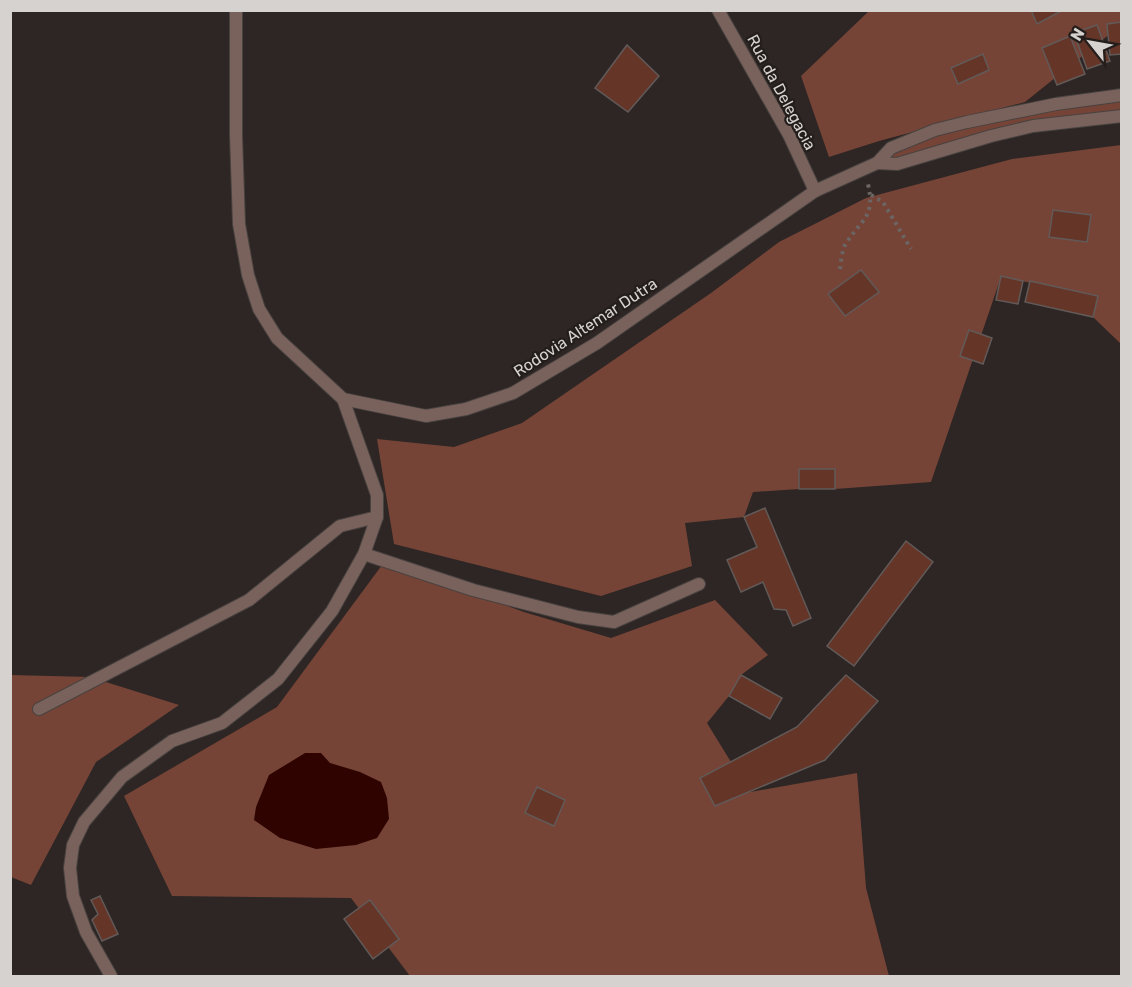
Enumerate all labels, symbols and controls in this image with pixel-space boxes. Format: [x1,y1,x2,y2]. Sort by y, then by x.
north arrow [1060,12,1120,72]
text: N [1066,25,1089,44]
street label: Rua da Delegacia [743,31,820,153]
street label: Rodovia Altemar Dutra [510,274,661,381]

